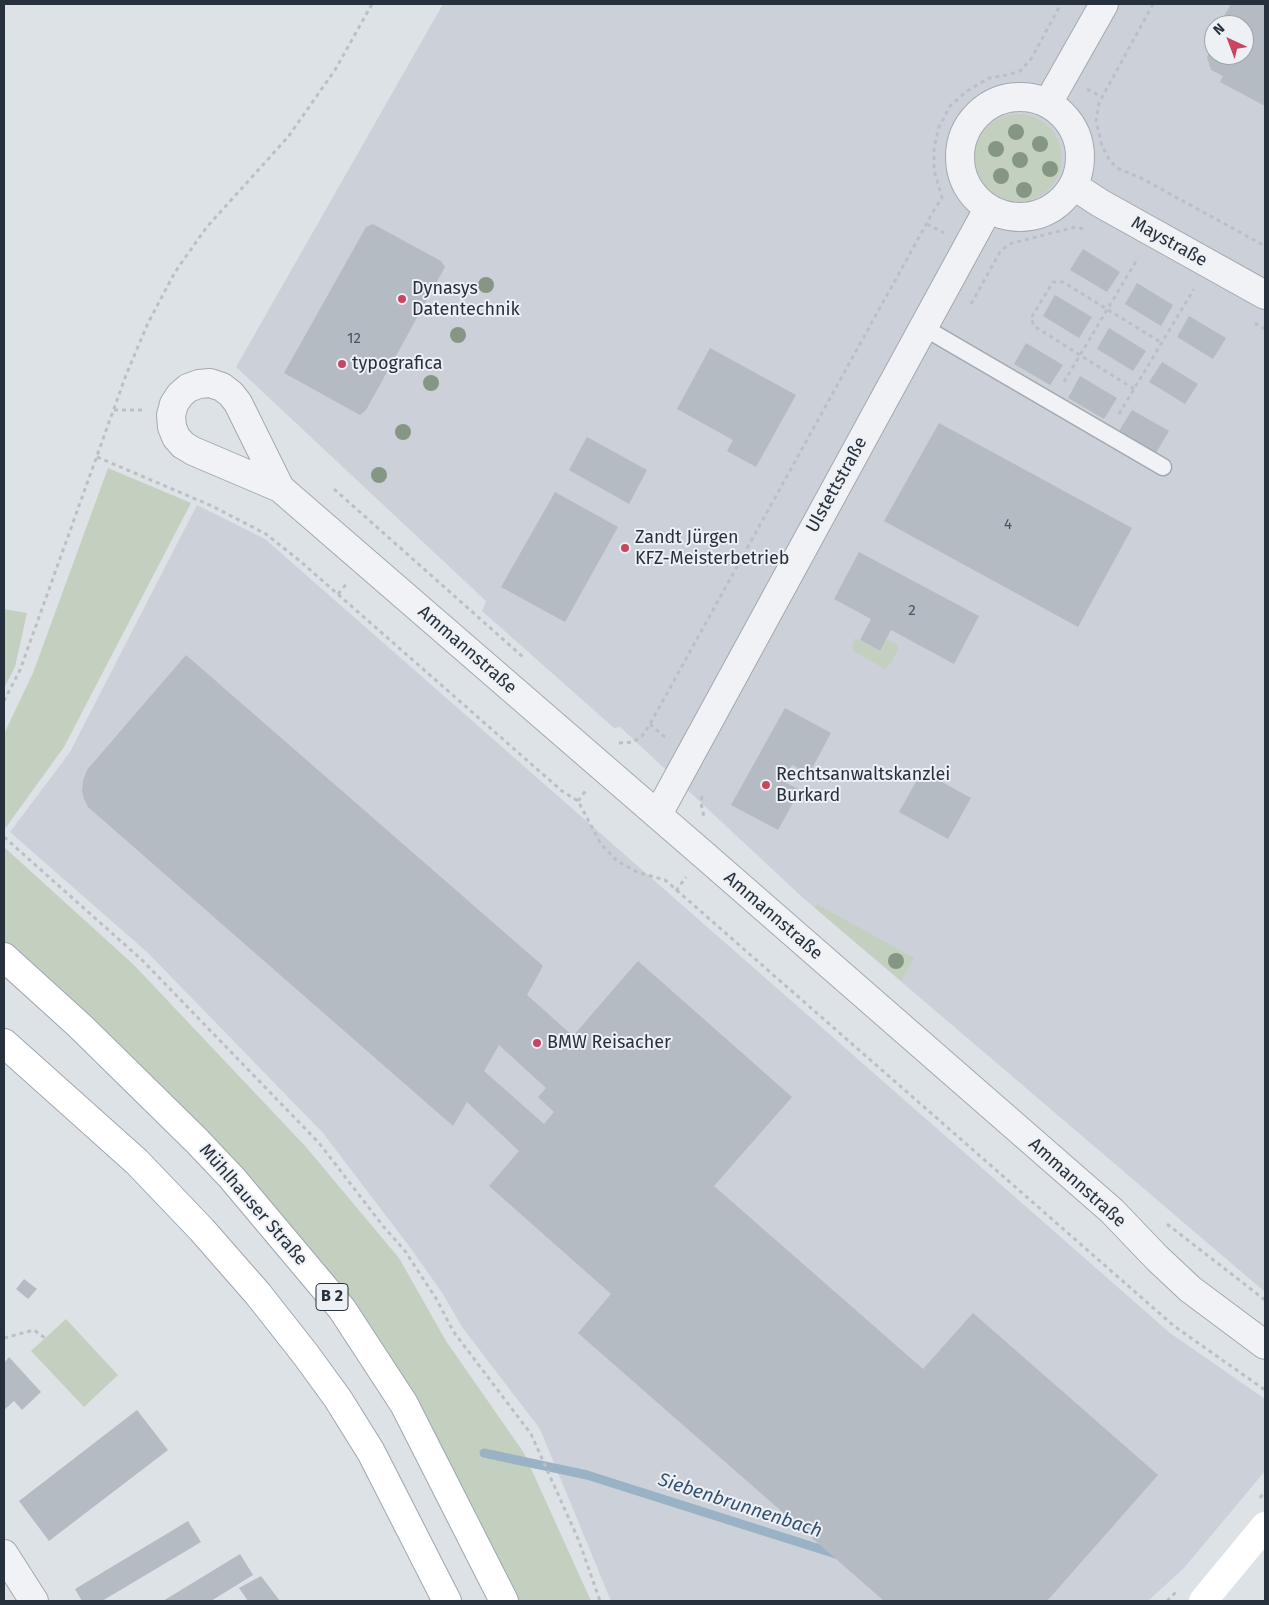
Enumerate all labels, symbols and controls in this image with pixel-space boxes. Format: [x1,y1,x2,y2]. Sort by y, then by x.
north arrow [1204,15,1254,65]
text: N [1210,20,1228,39]
street label: Maystraße [1127,212,1211,272]
place label: Dynasys Datentechnik [412,278,520,320]
marker: Dynasys Datentechnik [396,293,408,305]
house number: 12 [347,330,361,348]
place label: typografica [352,353,443,375]
marker: typografica [336,358,348,370]
street label: Ulstettstraße [802,433,872,537]
house number: 4 [1004,516,1012,534]
place label: Zandt Jürgen KFZ-Meisterbetrieb [635,527,790,570]
marker: Zandt Jürgen KFZ-Meisterbetrieb [619,542,631,554]
street label: Ammannstraße [413,601,521,699]
house number: 2 [908,602,916,620]
place label: Rechtsanwaltskanzlei Burkard [776,764,950,806]
marker: Rechtsanwaltskanzlei Burkard [760,779,772,791]
street label: Ammannstraße [719,867,827,965]
place label: BMW Reisacher [547,1032,671,1054]
marker: BMW Reisacher [531,1037,543,1049]
street label: Ammannstraße [1024,1134,1130,1232]
street label: Mühlhauser Straße [194,1140,312,1270]
road number: B 2 [316,1284,348,1310]
water label: Siebenbrunnenbach [655,1469,825,1543]

